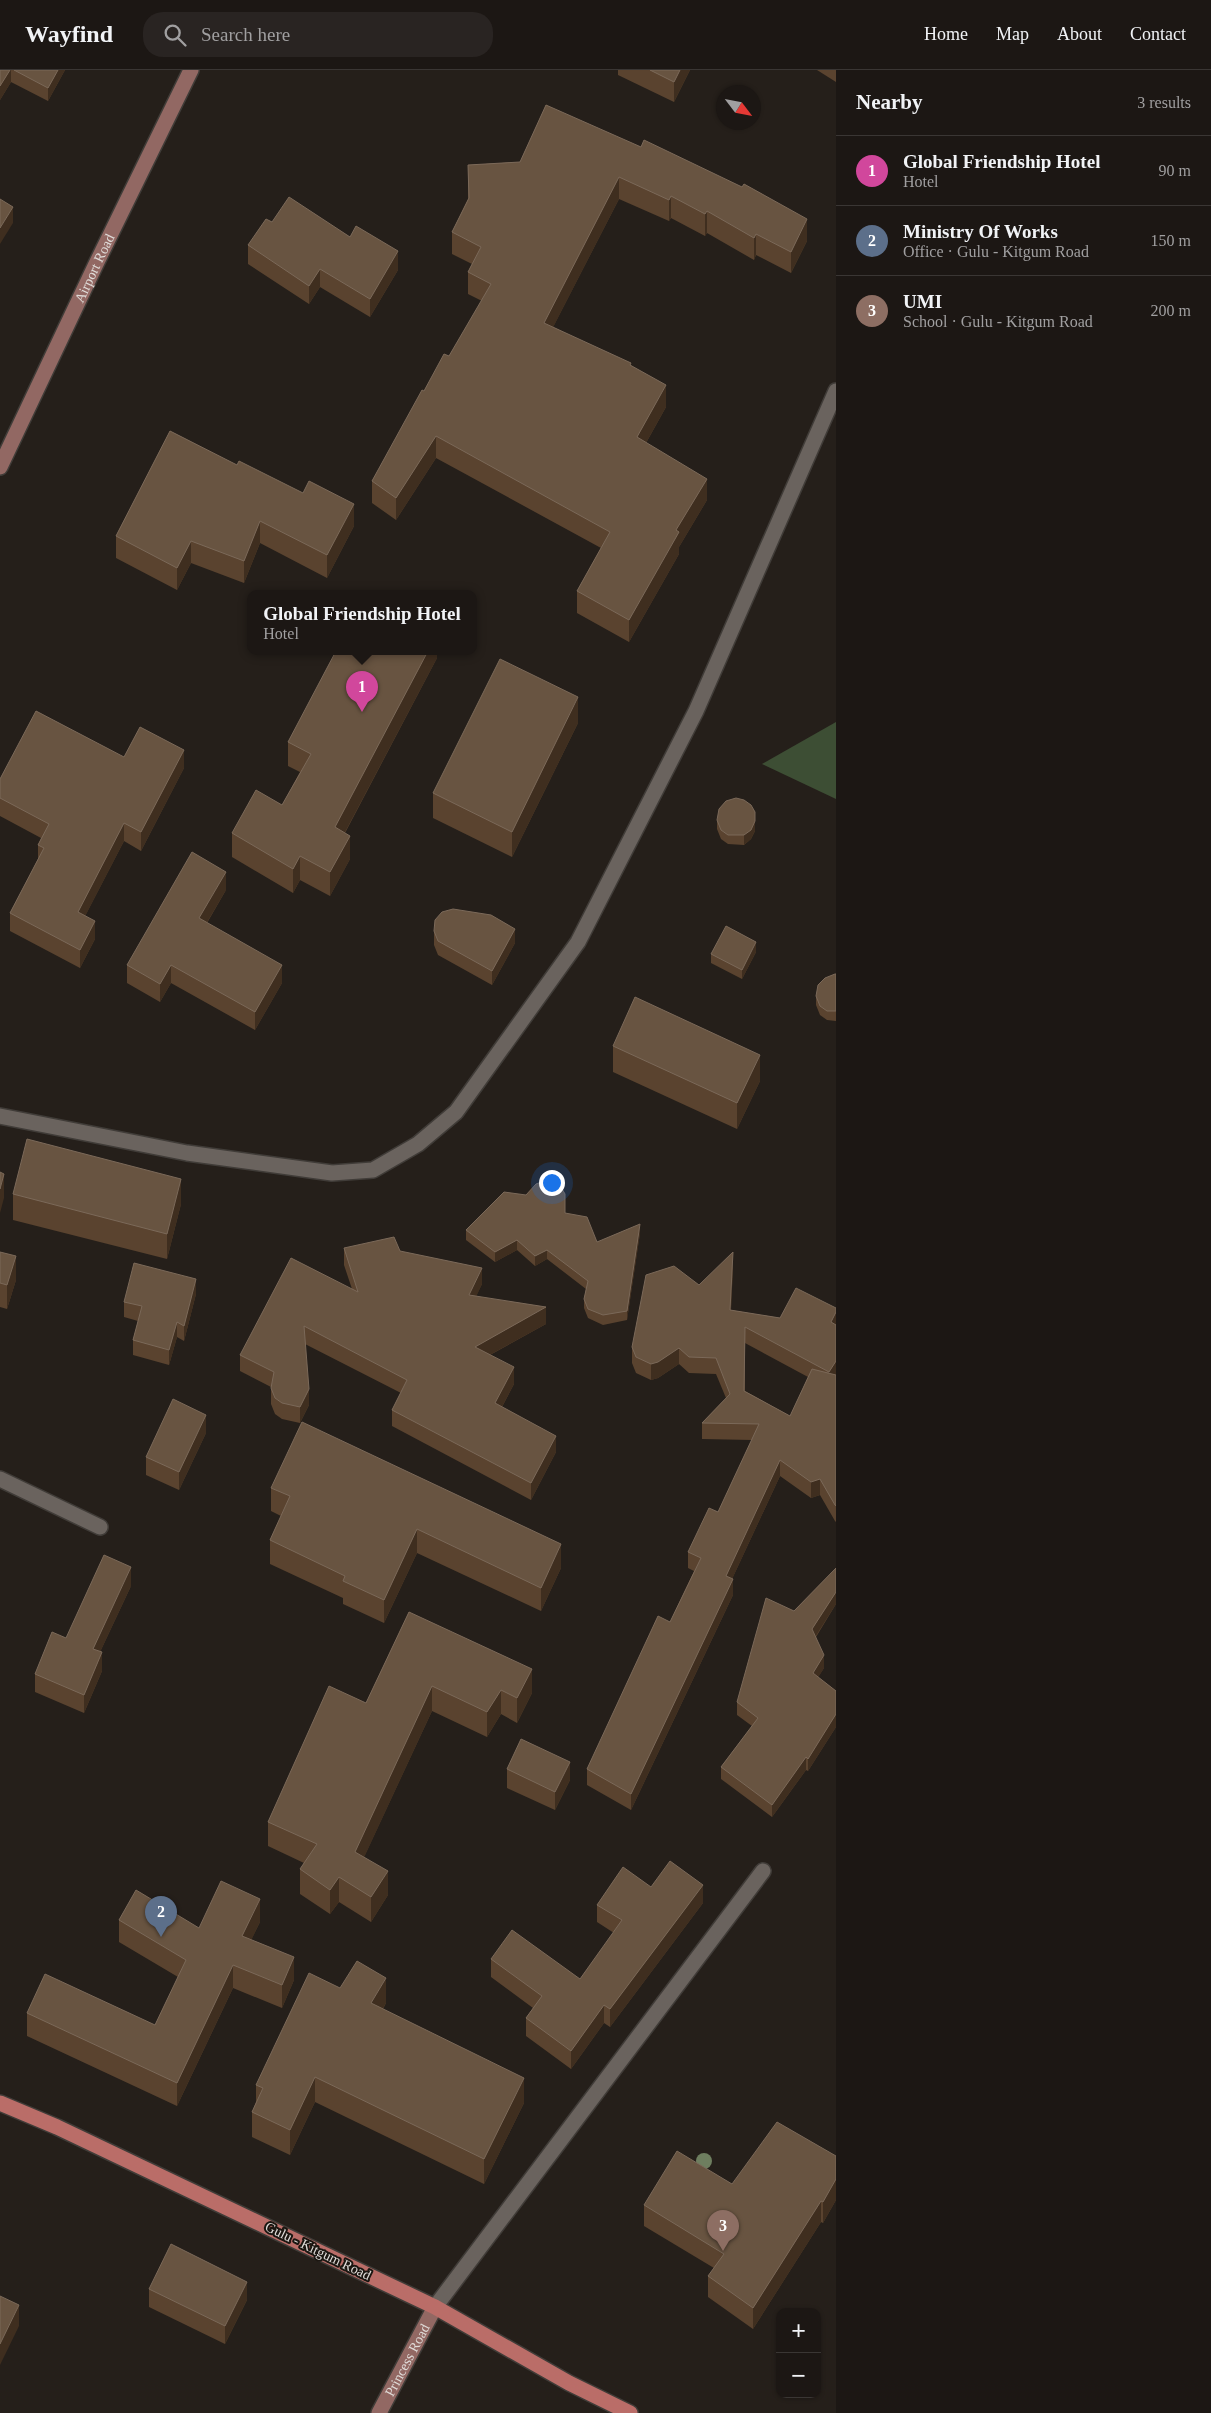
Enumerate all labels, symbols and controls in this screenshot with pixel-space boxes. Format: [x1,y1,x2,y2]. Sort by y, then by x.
search box [143,12,493,57]
text: Wayfind [25,21,113,47]
icon: search [161,21,189,49]
text: Search here [201,24,290,45]
text: Home [924,24,968,44]
text: Map [996,24,1029,44]
text: About [1057,24,1102,44]
text: Contact [1130,24,1186,44]
north arrow [716,85,761,130]
text: Nearby [856,90,923,114]
text: 3 results [1137,94,1191,111]
text: Global Friendship Hotel [903,151,1100,172]
text: 1 [868,162,876,179]
text: 90 m [1159,162,1191,179]
text: Hotel [903,173,939,190]
text: Ministry Of Works [903,221,1058,242]
street label: Airport Road [71,231,117,305]
text: 2 [868,232,876,249]
text: 150 m [1151,232,1191,249]
text: Office · Gulu - Kitgum Road [903,243,1089,260]
text: UMI [903,291,942,312]
text: 3 [868,302,876,319]
text: 200 m [1151,302,1191,319]
text: School · Gulu - Kitgum Road [903,313,1093,330]
popup [247,590,477,655]
text: Global Friendship Hotel [263,603,461,624]
text: Hotel [263,625,299,642]
pin: 1 [346,671,378,712]
your location [539,1170,565,1196]
pin: 2 [145,1896,177,1937]
pin: 3 [707,2210,739,2251]
street label: Gulu - Kitgum Road [263,2219,373,2283]
map controls [776,2308,821,2398]
button: + [776,2308,821,2353]
street label: Princess Road [382,2321,432,2399]
button: − [776,2353,821,2398]

